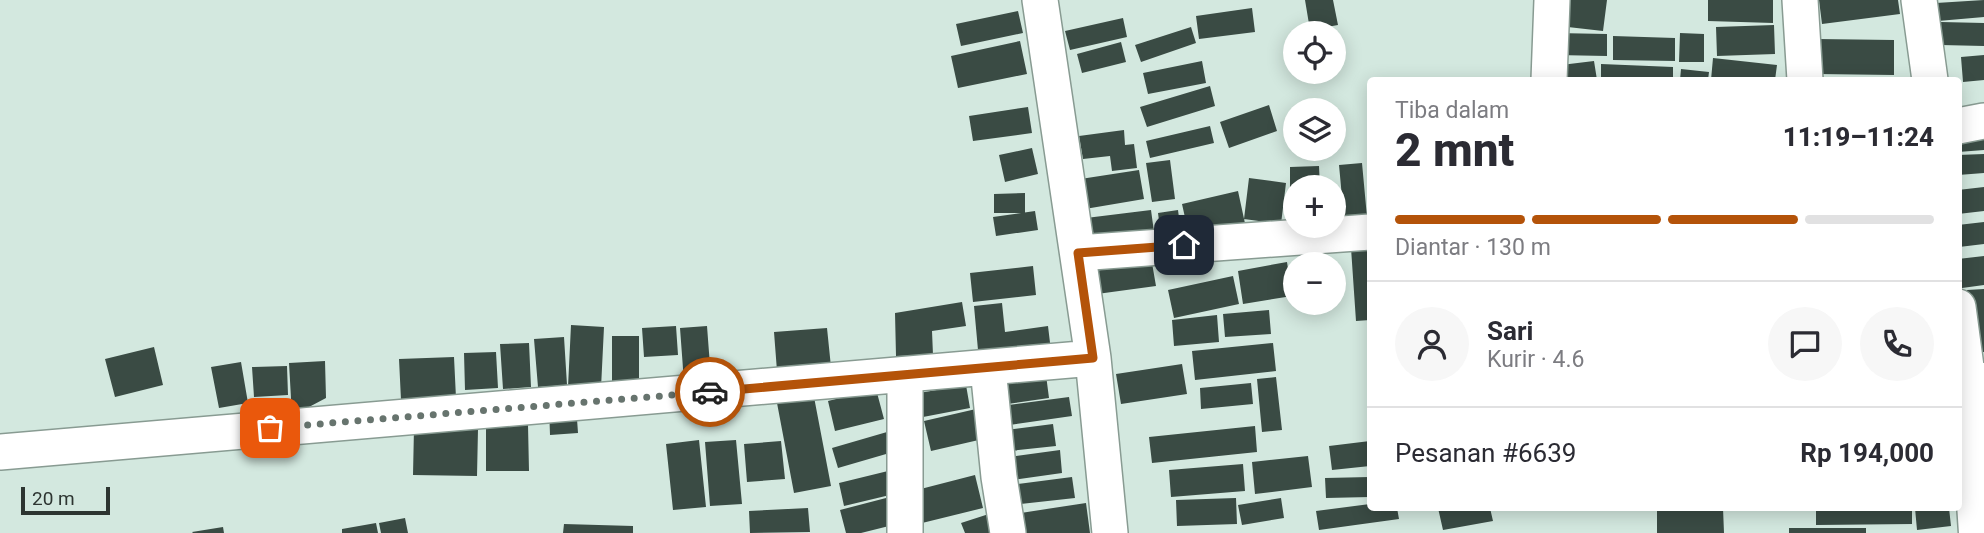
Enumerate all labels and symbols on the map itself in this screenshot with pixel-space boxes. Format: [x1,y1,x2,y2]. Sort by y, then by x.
pin [1154,215,1214,275]
courier [675,357,745,427]
pin [240,398,300,458]
scale bar [21,484,110,516]

